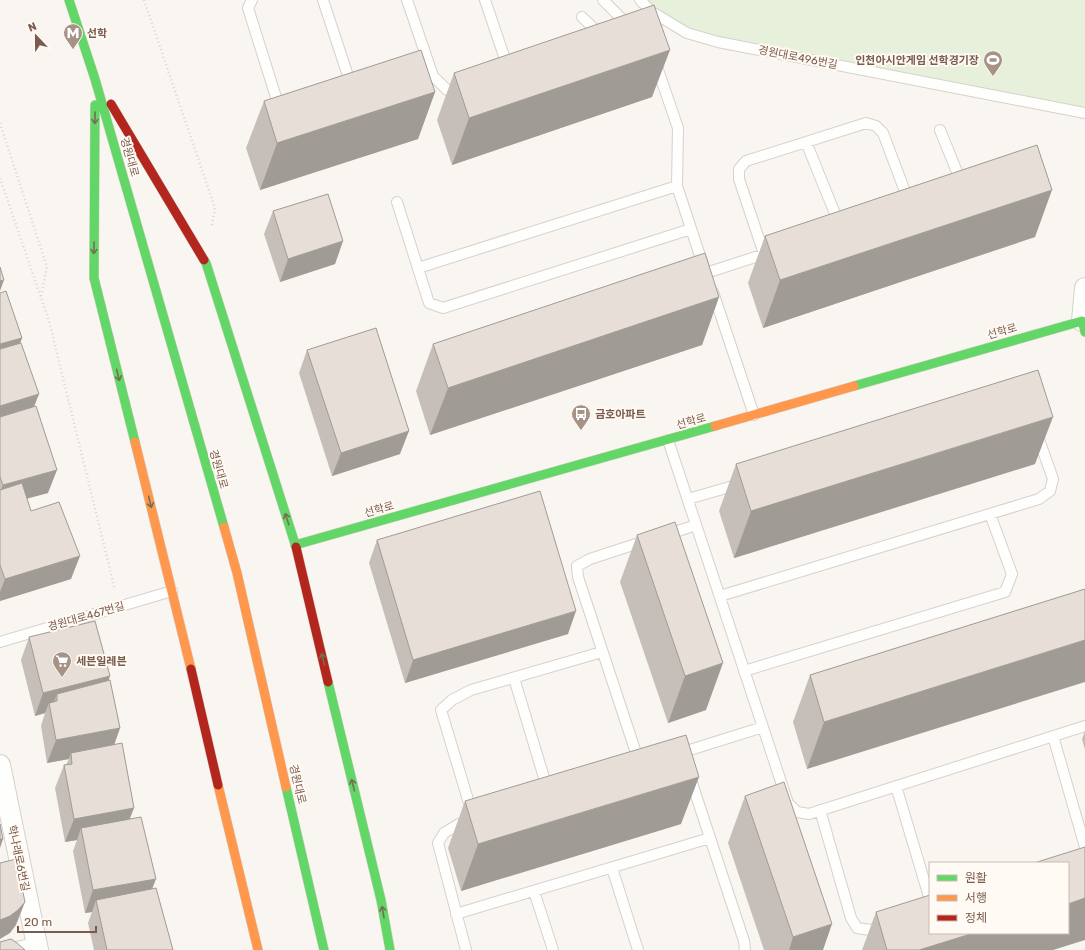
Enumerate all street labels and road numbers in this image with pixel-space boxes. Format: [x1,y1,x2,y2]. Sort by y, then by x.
street label: 경원대로496번길 [757,43,839,72]
street label: 경원대로 [118,136,141,178]
street label: 선학로 [986,321,1019,342]
street label: 선학로 [675,411,708,432]
street label: 경원대로 [207,448,230,490]
street label: 선학로 [363,499,396,520]
street label: 경원대로467번길 [46,599,126,634]
street label: 경원대로 [287,763,308,805]
street label: 학나래로6번길 [5,824,32,892]

